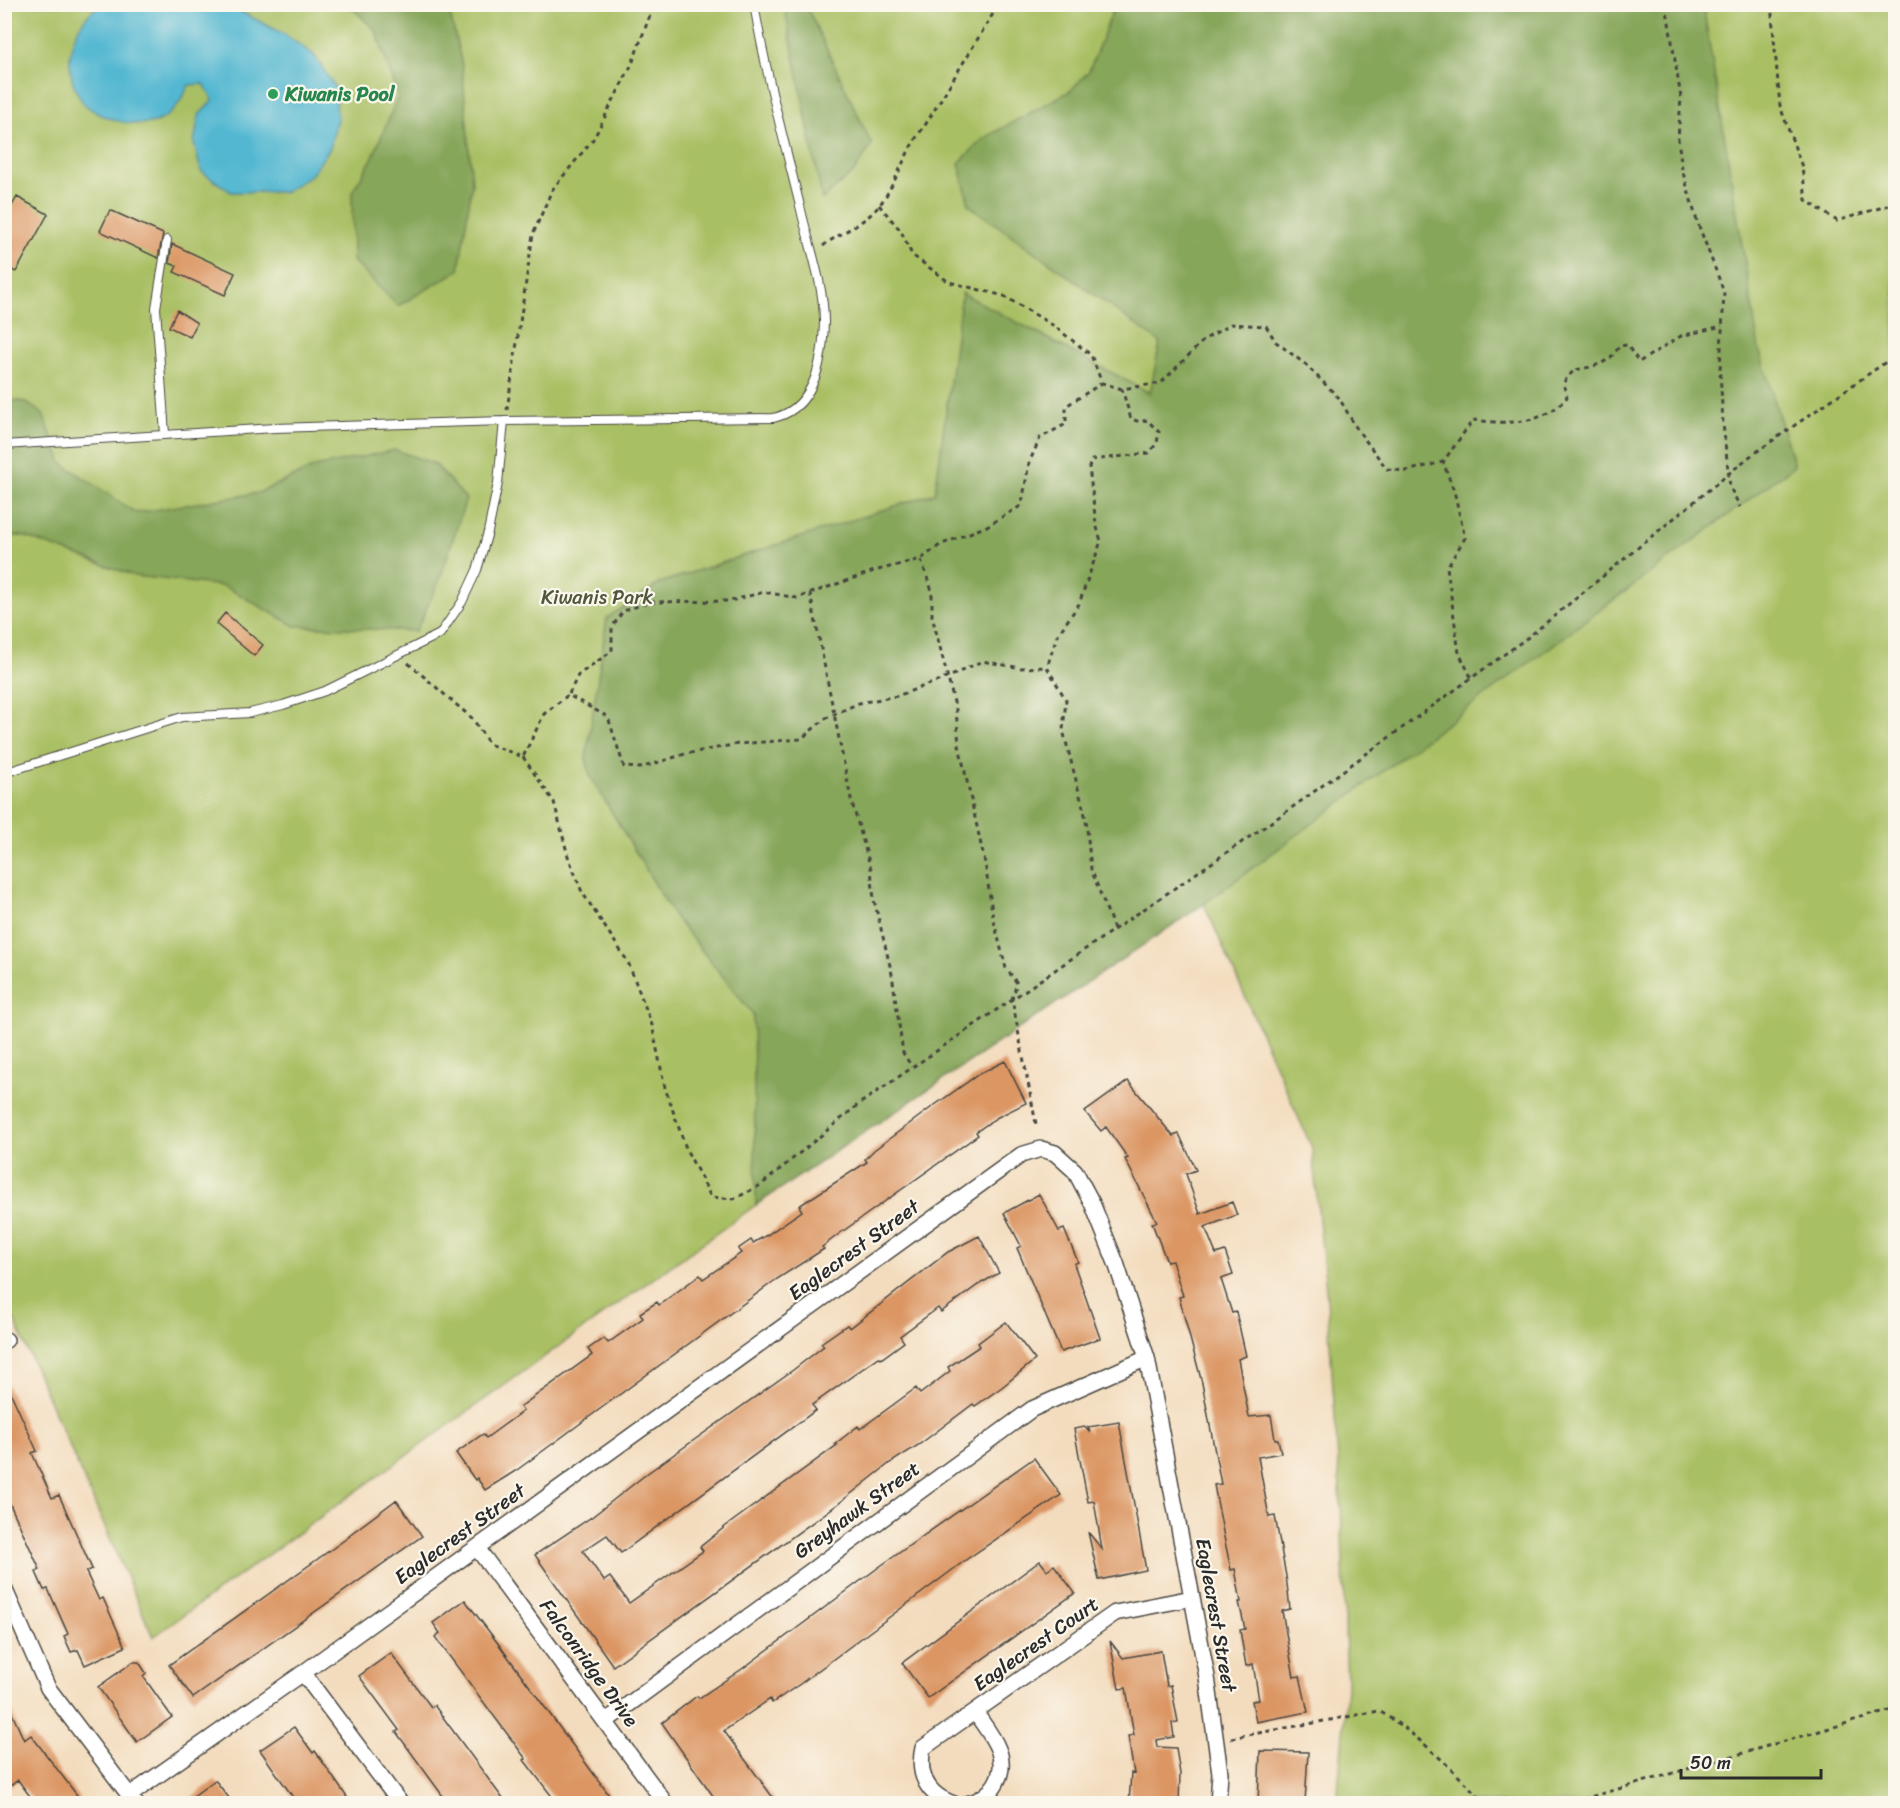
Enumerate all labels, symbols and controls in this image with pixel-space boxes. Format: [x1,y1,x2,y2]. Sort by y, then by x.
place label: Kiwanis Pool [284,77,396,112]
marker: Kiwanis Pool [266,87,280,101]
park label: Kiwanis Park [541,580,653,615]
street label: Eaglecrest Street [781,1190,928,1310]
street label: Greyhawk Street [786,1452,928,1568]
street label: Eaglecrest Street [387,1474,534,1594]
street label: Eaglecrest Street [1185,1535,1247,1696]
street label: Eaglecrest Court [965,1587,1107,1701]
street label: Falconridge Drive [530,1591,648,1735]
scale bar [1681,1742,1820,1780]
text: 50 m [1690,1747,1731,1779]

